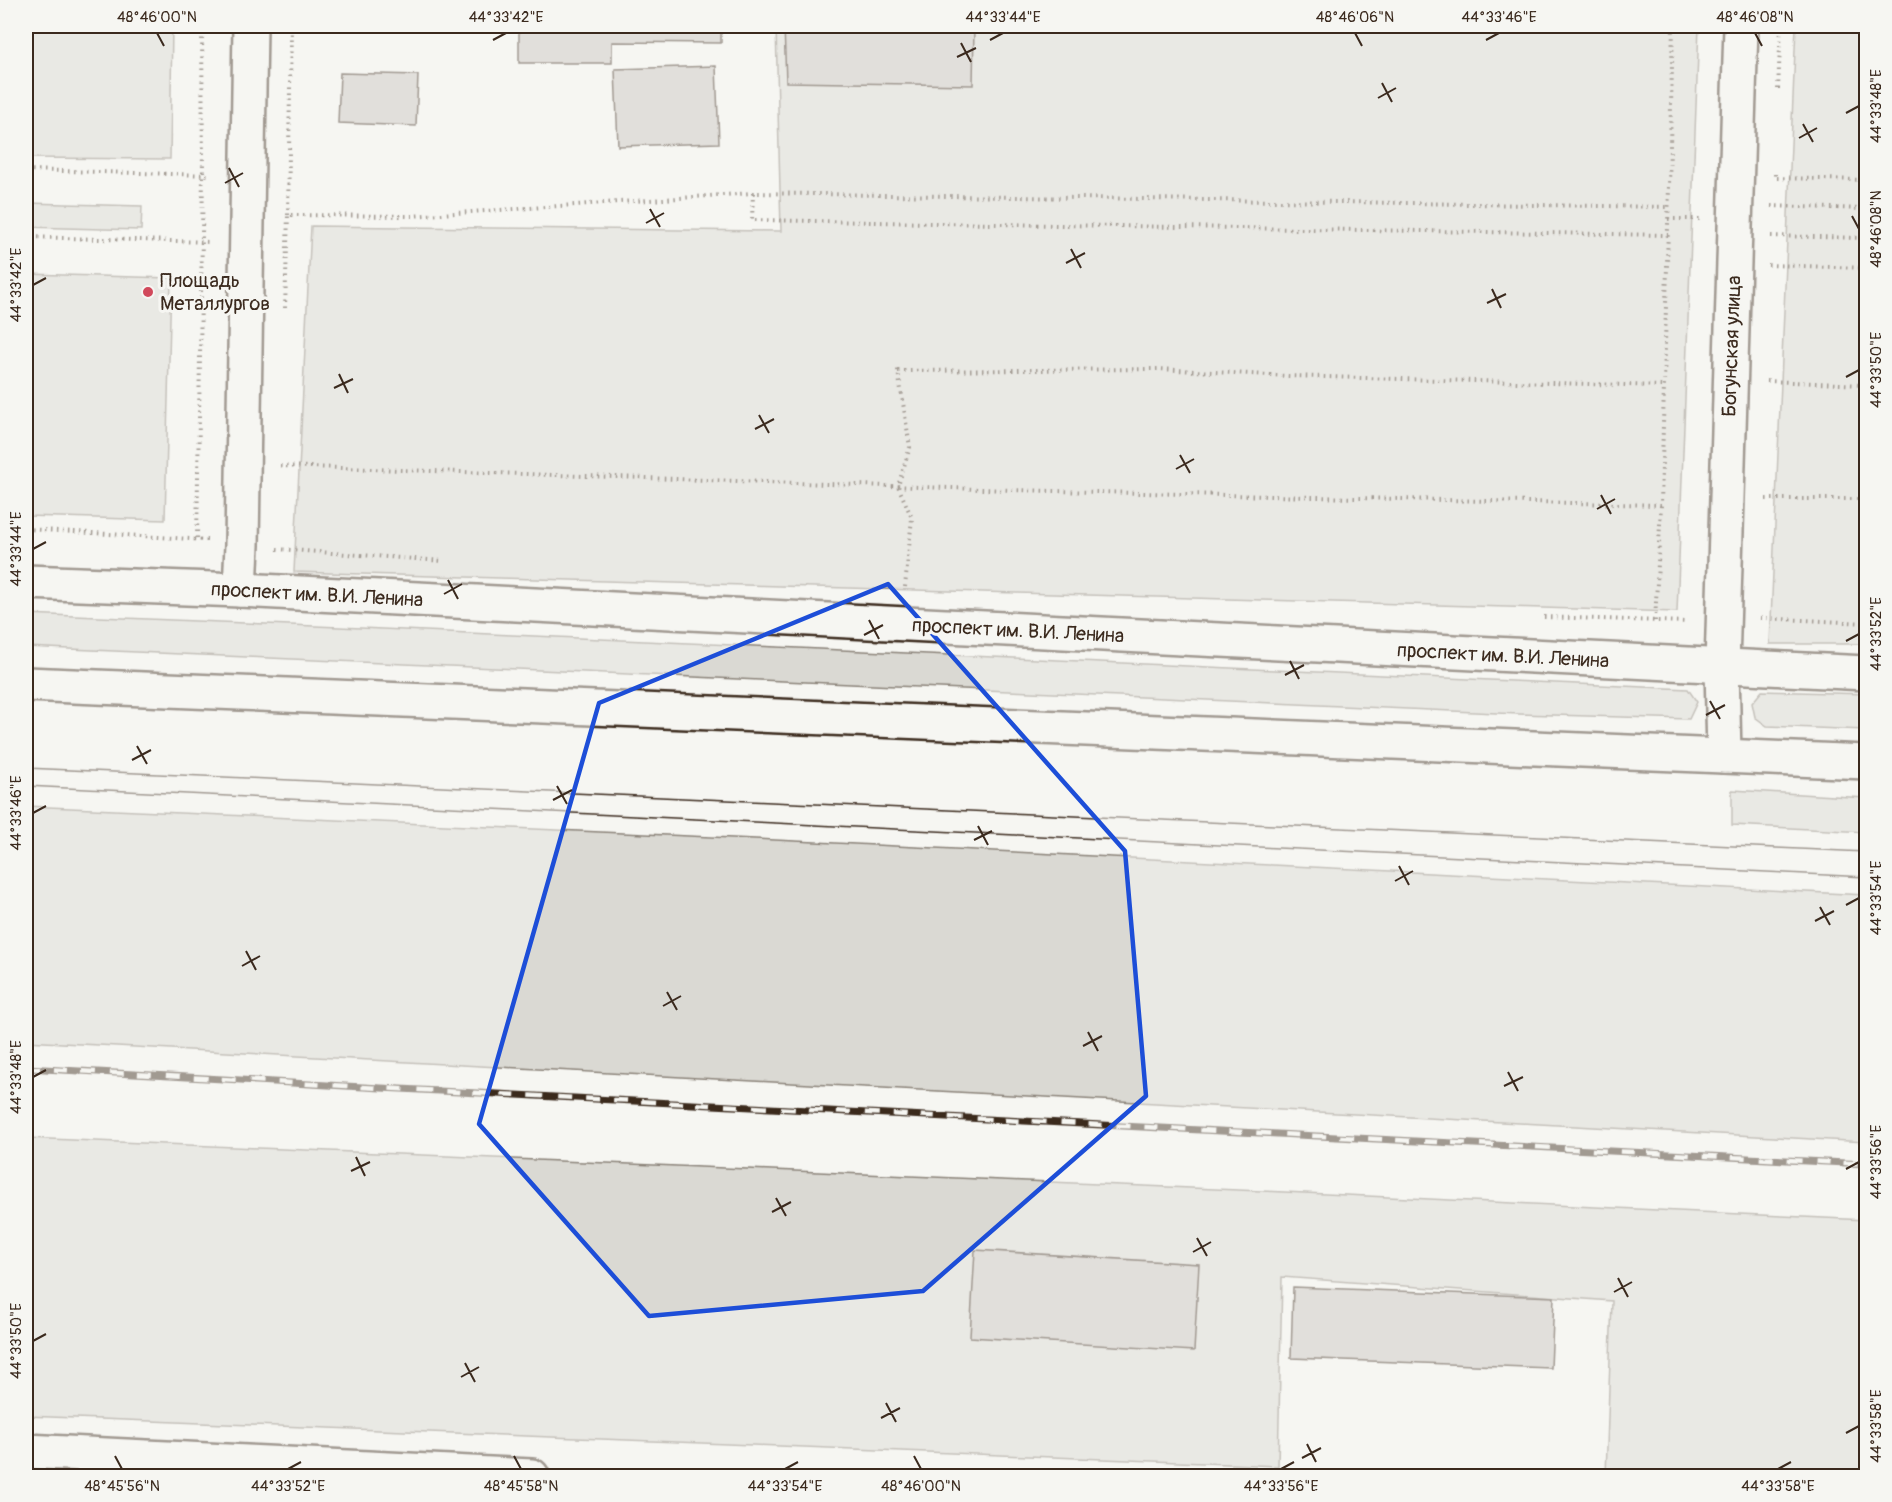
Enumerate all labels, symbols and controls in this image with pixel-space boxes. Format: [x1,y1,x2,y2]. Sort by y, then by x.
text: 48°46'00"N [117,8,197,27]
text: 44°33'42"E [469,8,544,27]
text: 44°33'44"E [966,8,1041,27]
text: 48°46'06"N [1316,8,1394,27]
text: 44°33'46"E [1461,8,1537,27]
text: 48°46'08"N [1716,8,1794,27]
text: 44°33'48"E [1867,69,1886,143]
text: 48°46'08"N [1867,190,1886,268]
text: 44°33'42"E [7,247,26,322]
place label: Площадь Металлургов [160,268,270,316]
street label: Богунская улица [1717,275,1746,417]
marker: Площадь Металлургов [141,285,155,299]
text: 44°33'50"E [1867,332,1886,408]
text: 44°33'44"E [7,511,26,586]
street label: проспект им. В.И. Ленина [210,576,424,613]
text: 44°33'52"E [1867,597,1886,671]
street label: проспект им. В.И. Ленина [911,612,1125,649]
street label: проспект им. В.И. Ленина [1396,637,1610,674]
text: 44°33'46"E [7,775,26,851]
text: 44°33'54"E [1867,861,1886,935]
text: 44°33'48"E [7,1040,26,1114]
text: 44°33'56"E [1867,1125,1886,1199]
text: 44°33'50"E [7,1303,26,1379]
text: 44°33'58"E [1867,1389,1886,1463]
text: 48°45'56"N [84,1477,160,1496]
text: 44°33'52"E [251,1477,325,1496]
text: 48°45'58"N [484,1477,558,1496]
text: 44°33'54"E [748,1477,822,1496]
text: 48°46'00"N [881,1477,961,1496]
text: 44°33'56"E [1244,1477,1318,1496]
text: 44°33'58"E [1741,1477,1815,1496]

